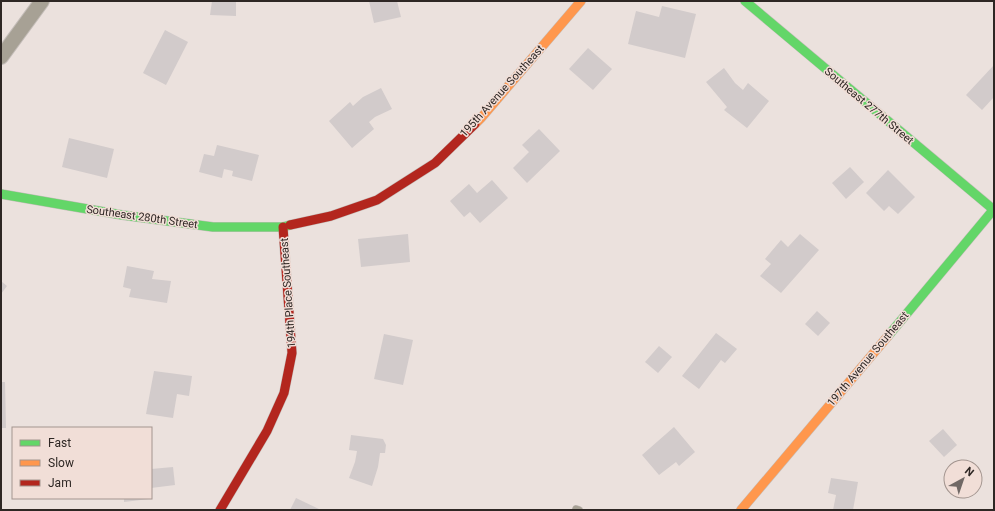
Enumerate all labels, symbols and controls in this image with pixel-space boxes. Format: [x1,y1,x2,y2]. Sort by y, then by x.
street label: 195th Avenue Southeast [457,42,547,140]
street label: Southeast 277th Street [822,65,916,147]
street label: Southeast 280th Street [85,203,199,231]
street label: 194th Place Southeast [278,237,298,349]
street label: 197th Avenue Southeast [825,309,912,409]
legend [12,427,152,499]
text: Fast [48,436,71,450]
text: Slow [48,456,74,470]
north arrow [943,459,983,499]
text: N [962,464,976,479]
text: Jam [48,476,72,490]

